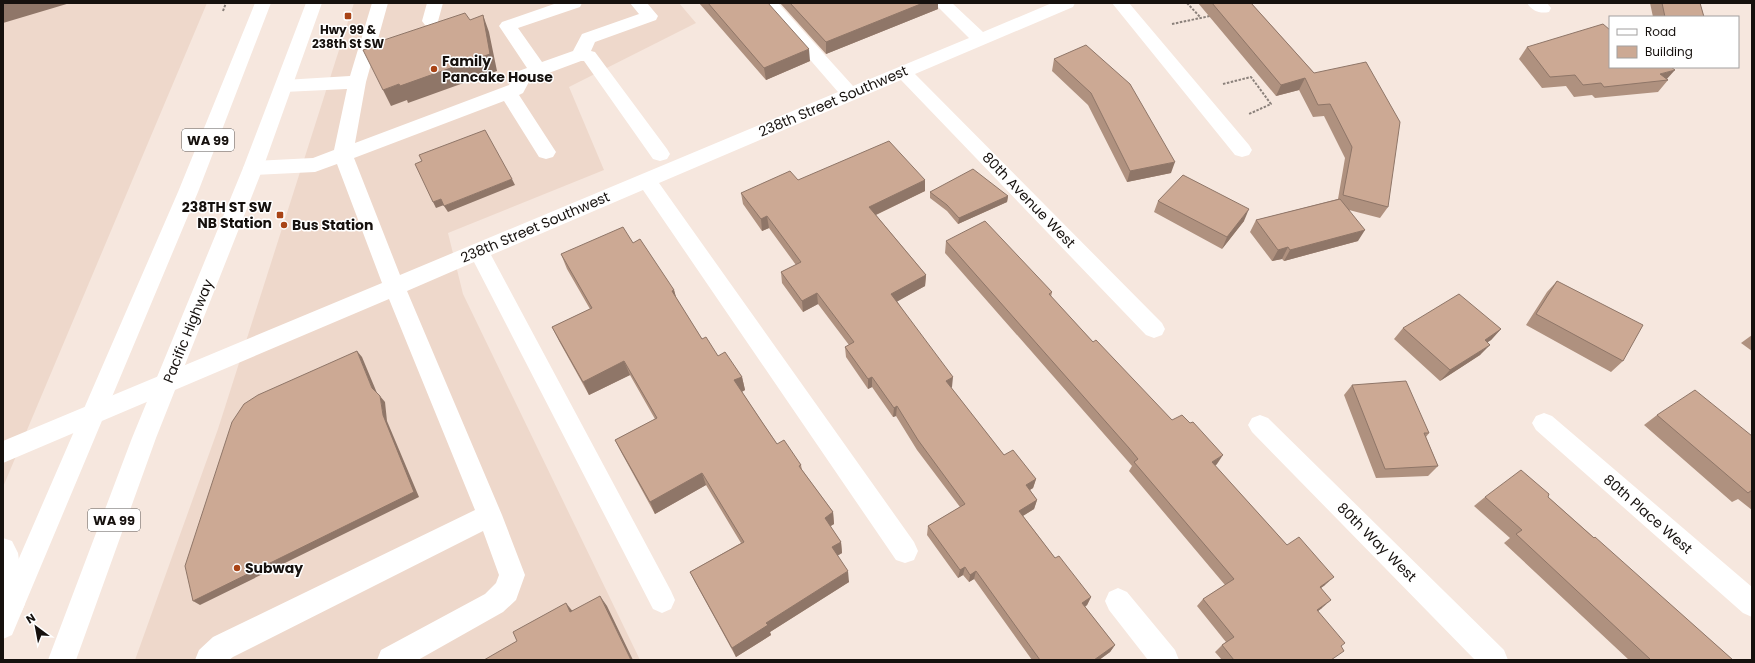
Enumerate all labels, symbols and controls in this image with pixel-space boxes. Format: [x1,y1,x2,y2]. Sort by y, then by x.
marker: Hwy 99 & 238th St SW [343,11,353,21]
legend [1609,16,1739,68]
place label: Hwy 99 & 238th St SW [312,21,384,52]
text: Road [1645,23,1676,40]
text: Building [1645,43,1693,60]
place label: Family Pancake House [442,51,553,87]
street label: 238th Street Southwest [755,60,911,142]
marker: Family Pancake House [429,64,439,74]
road number: WA 99 [182,129,234,151]
street label: 80th Avenue West [978,148,1080,252]
street label: 238th Street Southwest [457,186,613,268]
place label: 238TH ST SW NB Station [182,197,272,233]
marker: 238TH ST SW NB Station [275,210,285,220]
place label: Bus Station [292,215,373,235]
marker: Bus Station [279,220,289,230]
street label: Pacific Highway [158,276,218,386]
street label: 80th Place West [1599,470,1697,558]
street label: 80th Way West [1333,498,1421,586]
road number: WA 99 [88,509,140,531]
place label: Subway [245,558,303,578]
marker: Subway [232,563,242,573]
north arrow [16,607,56,647]
text: N [23,610,38,627]

